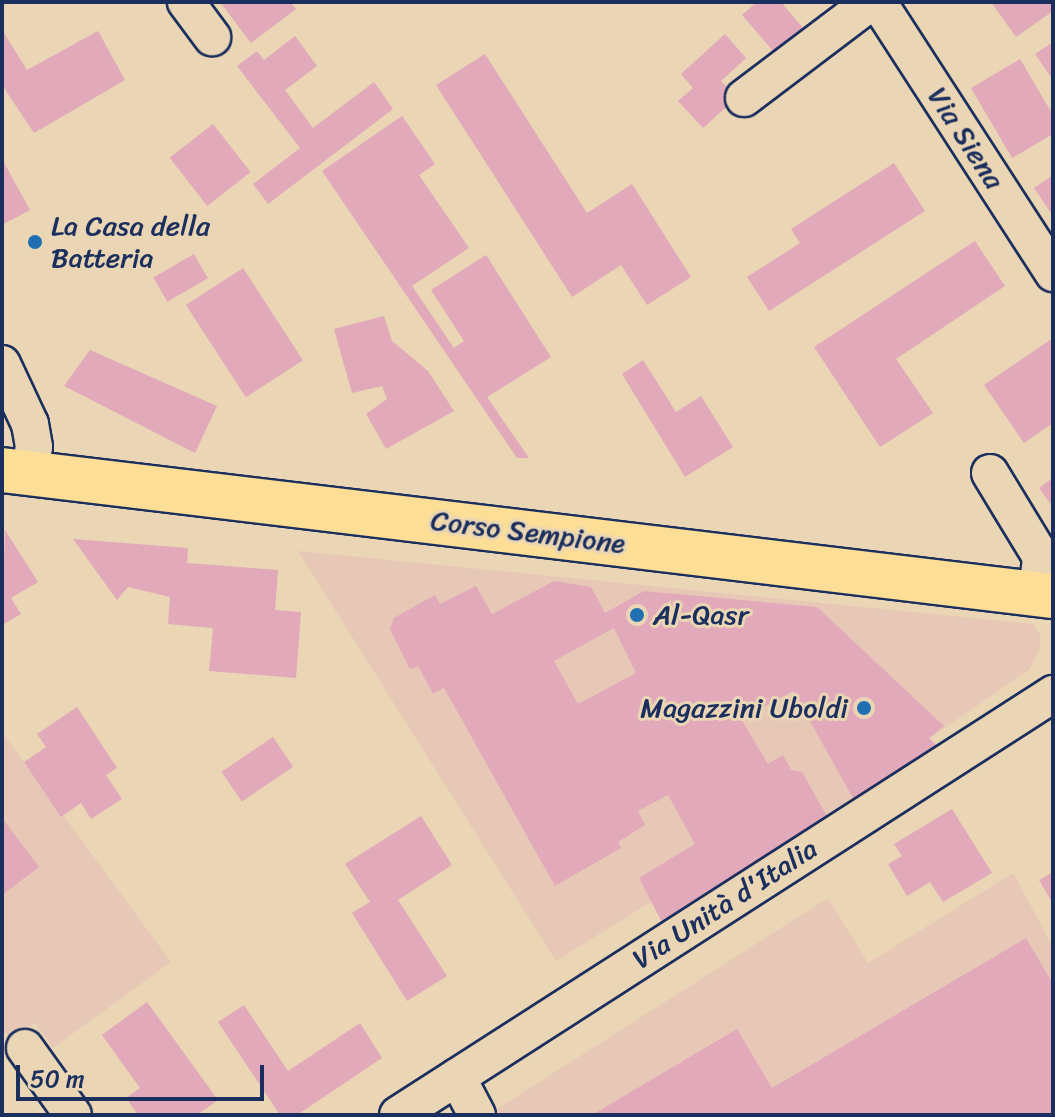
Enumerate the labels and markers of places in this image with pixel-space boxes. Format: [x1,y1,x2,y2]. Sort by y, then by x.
place label: La Casa della Batteria [51,209,210,275]
marker: La Casa della Batteria [26,233,44,251]
place label: Al-Qasr [653,598,749,632]
marker: Al-Qasr [628,606,646,624]
place label: Magazzini Uboldi [640,691,848,725]
marker: Magazzini Uboldi [855,699,873,717]

